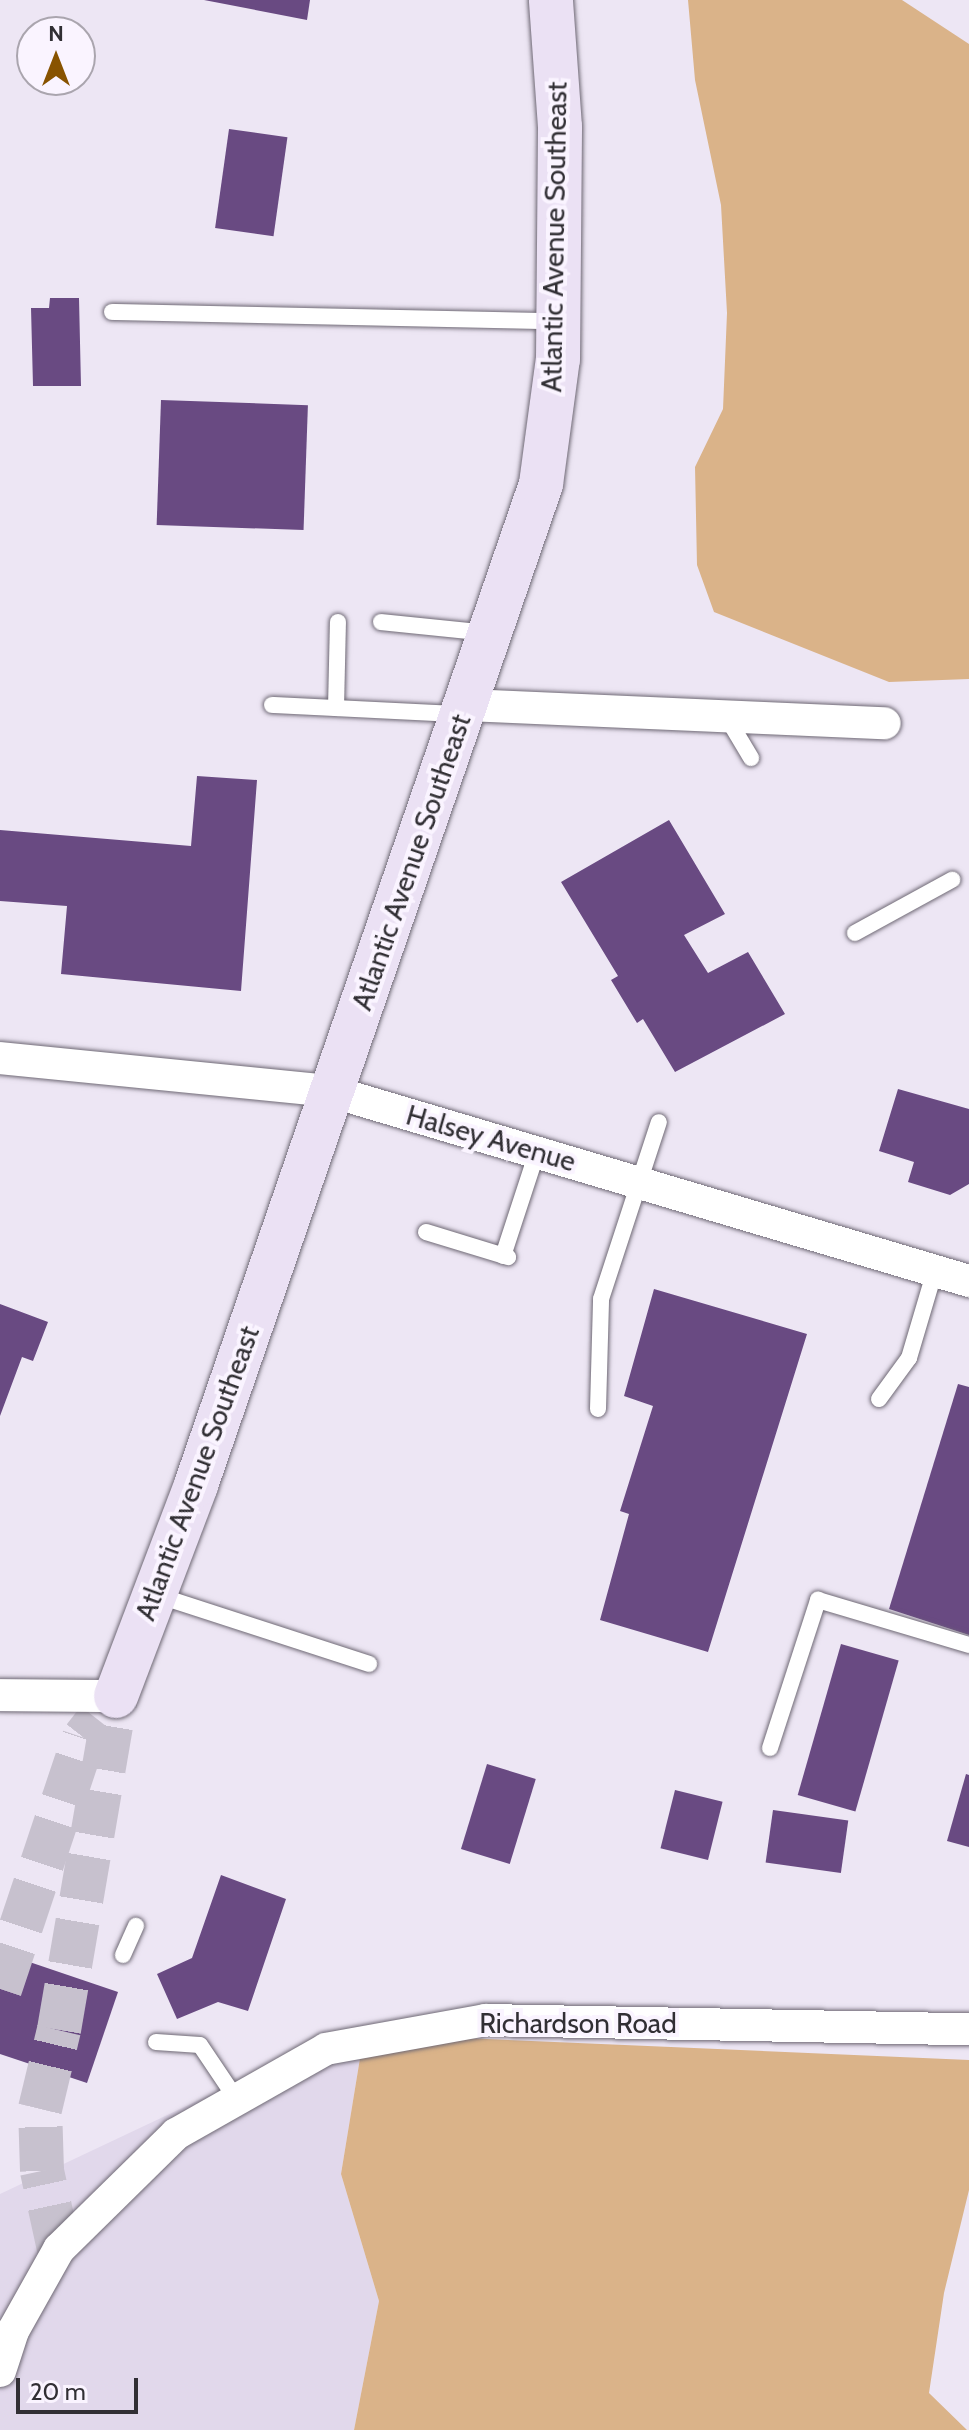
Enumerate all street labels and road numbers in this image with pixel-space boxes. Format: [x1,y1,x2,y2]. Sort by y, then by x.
street label: Atlantic Avenue Southeast [534,81,574,393]
street label: Atlantic Avenue Southeast [345,710,477,1014]
street label: Halsey Avenue [402,1098,580,1178]
street label: Atlantic Avenue Southeast [128,1321,266,1625]
street label: Richardson Road [479,2006,677,2040]

